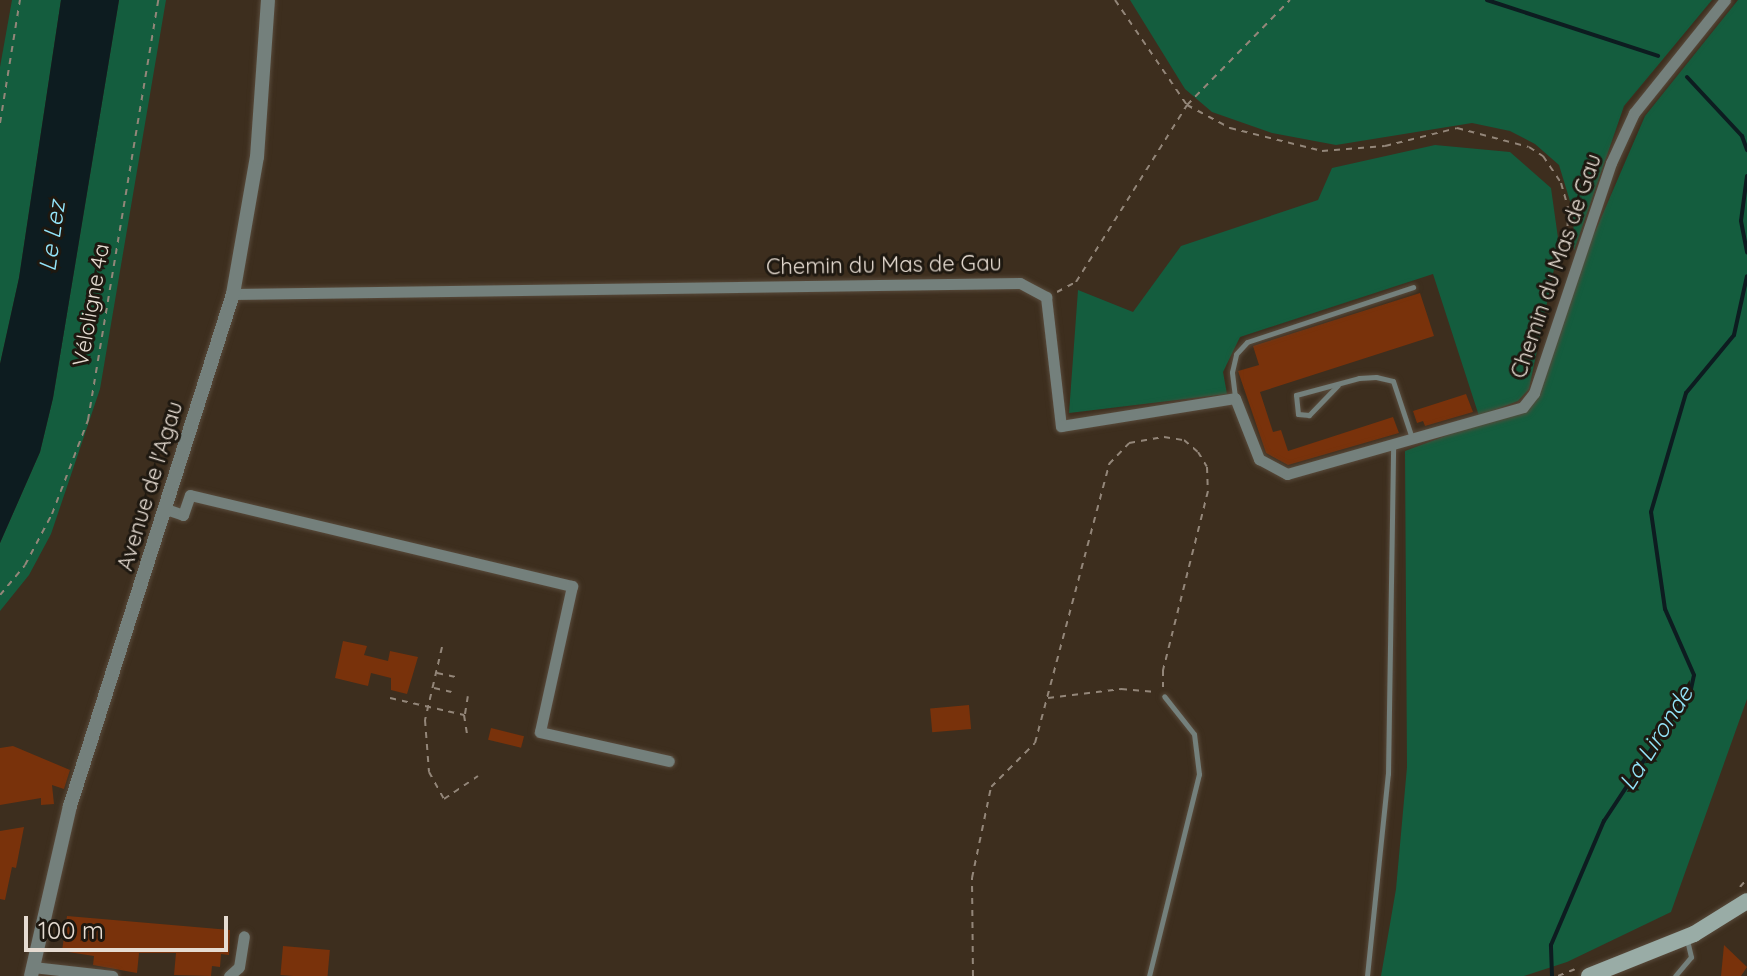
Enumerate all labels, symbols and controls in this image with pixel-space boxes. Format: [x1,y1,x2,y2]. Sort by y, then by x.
street label: Chemin du Mas de Gau [1505,150,1607,382]
water label: Le Lez [33,199,71,273]
street label: Véloligne 4a [67,242,115,368]
street label: Chemin du Mas de Gau [766,250,1002,280]
street label: Avenue de l'Agau [112,398,188,574]
water label: La Lironde [1613,681,1699,795]
scale bar [28,900,232,950]
text: 100 m [38,915,104,945]

